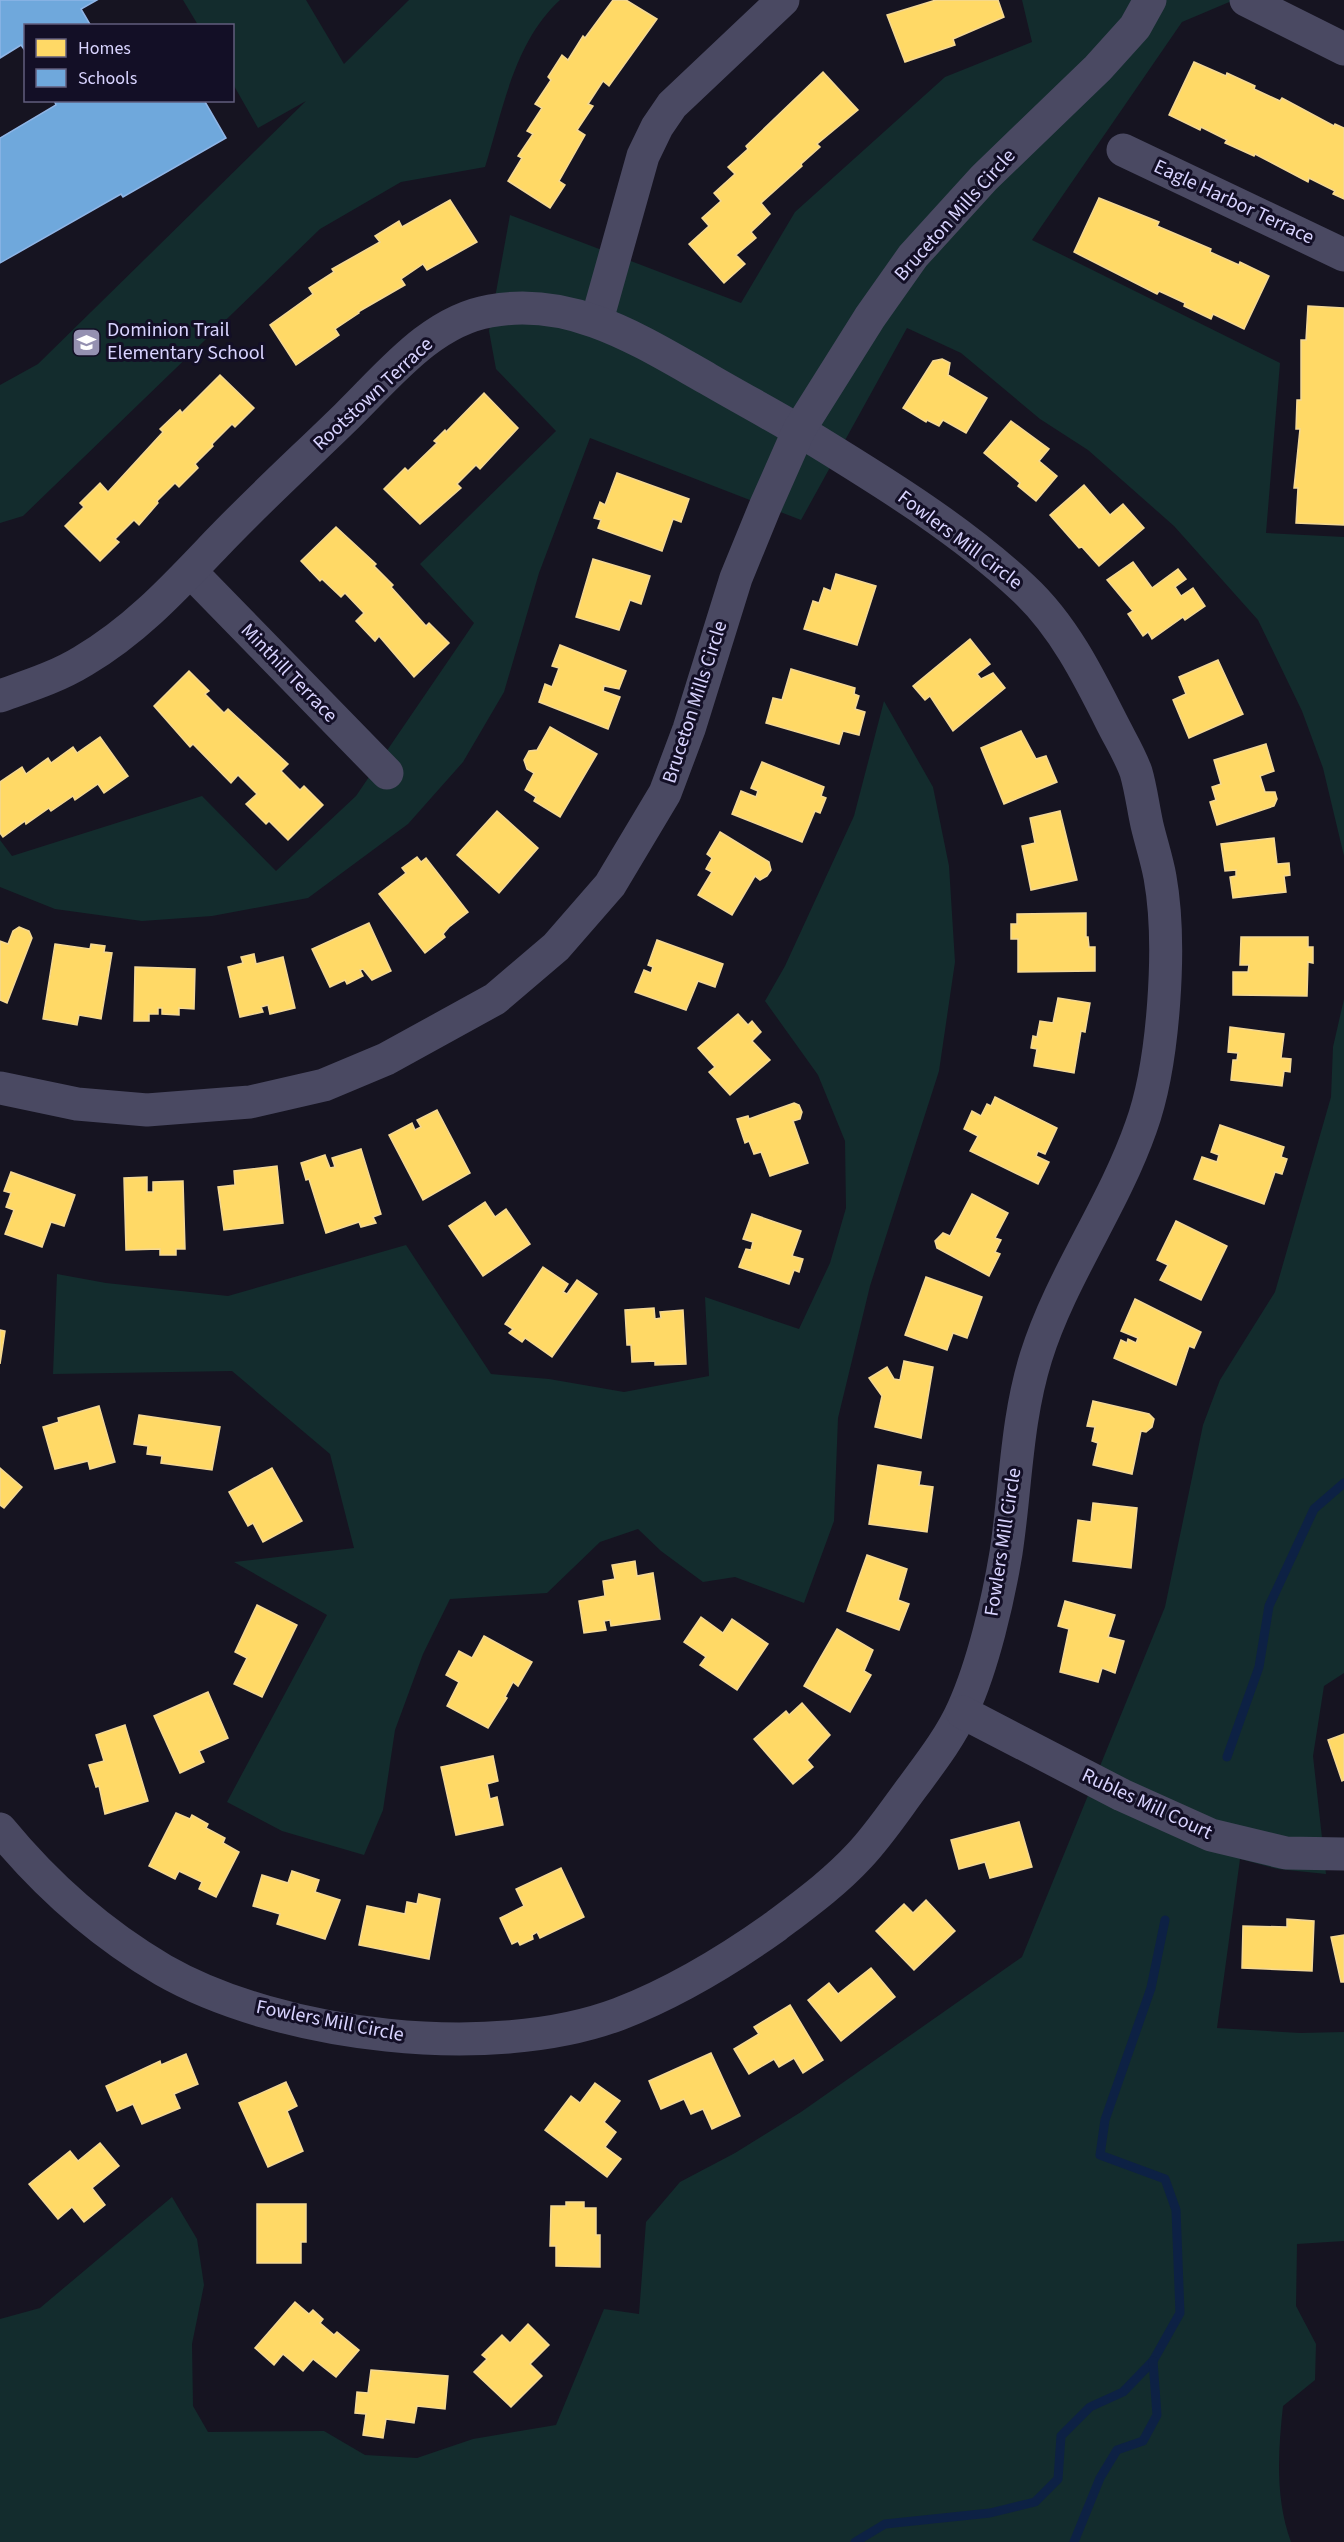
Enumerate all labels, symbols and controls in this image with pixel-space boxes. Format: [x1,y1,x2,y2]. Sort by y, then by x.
legend [24,24,234,102]
text: Homes [78,36,131,61]
text: Schools [78,66,137,91]
street label: Bruceton Mills Circle [888,143,1022,287]
street label: Eagle Harbor Terrace [1149,153,1319,251]
place label: Dominion Trail Elementary School [107,316,265,367]
school or university icon: Dominion Trail Elementary School [70,326,102,358]
street label: Rootstown Terrace [307,331,439,457]
street label: Fowlers Mill Circle [892,484,1028,596]
street label: Minthill Terrace [234,617,344,729]
street label: Bruceton Mills Circle [655,617,735,787]
street label: Fowlers Mill Circle [977,1466,1029,1618]
street label: Rubles Mill Court [1077,1761,1217,1847]
street label: Fowlers Mill Circle [254,1993,406,2049]

